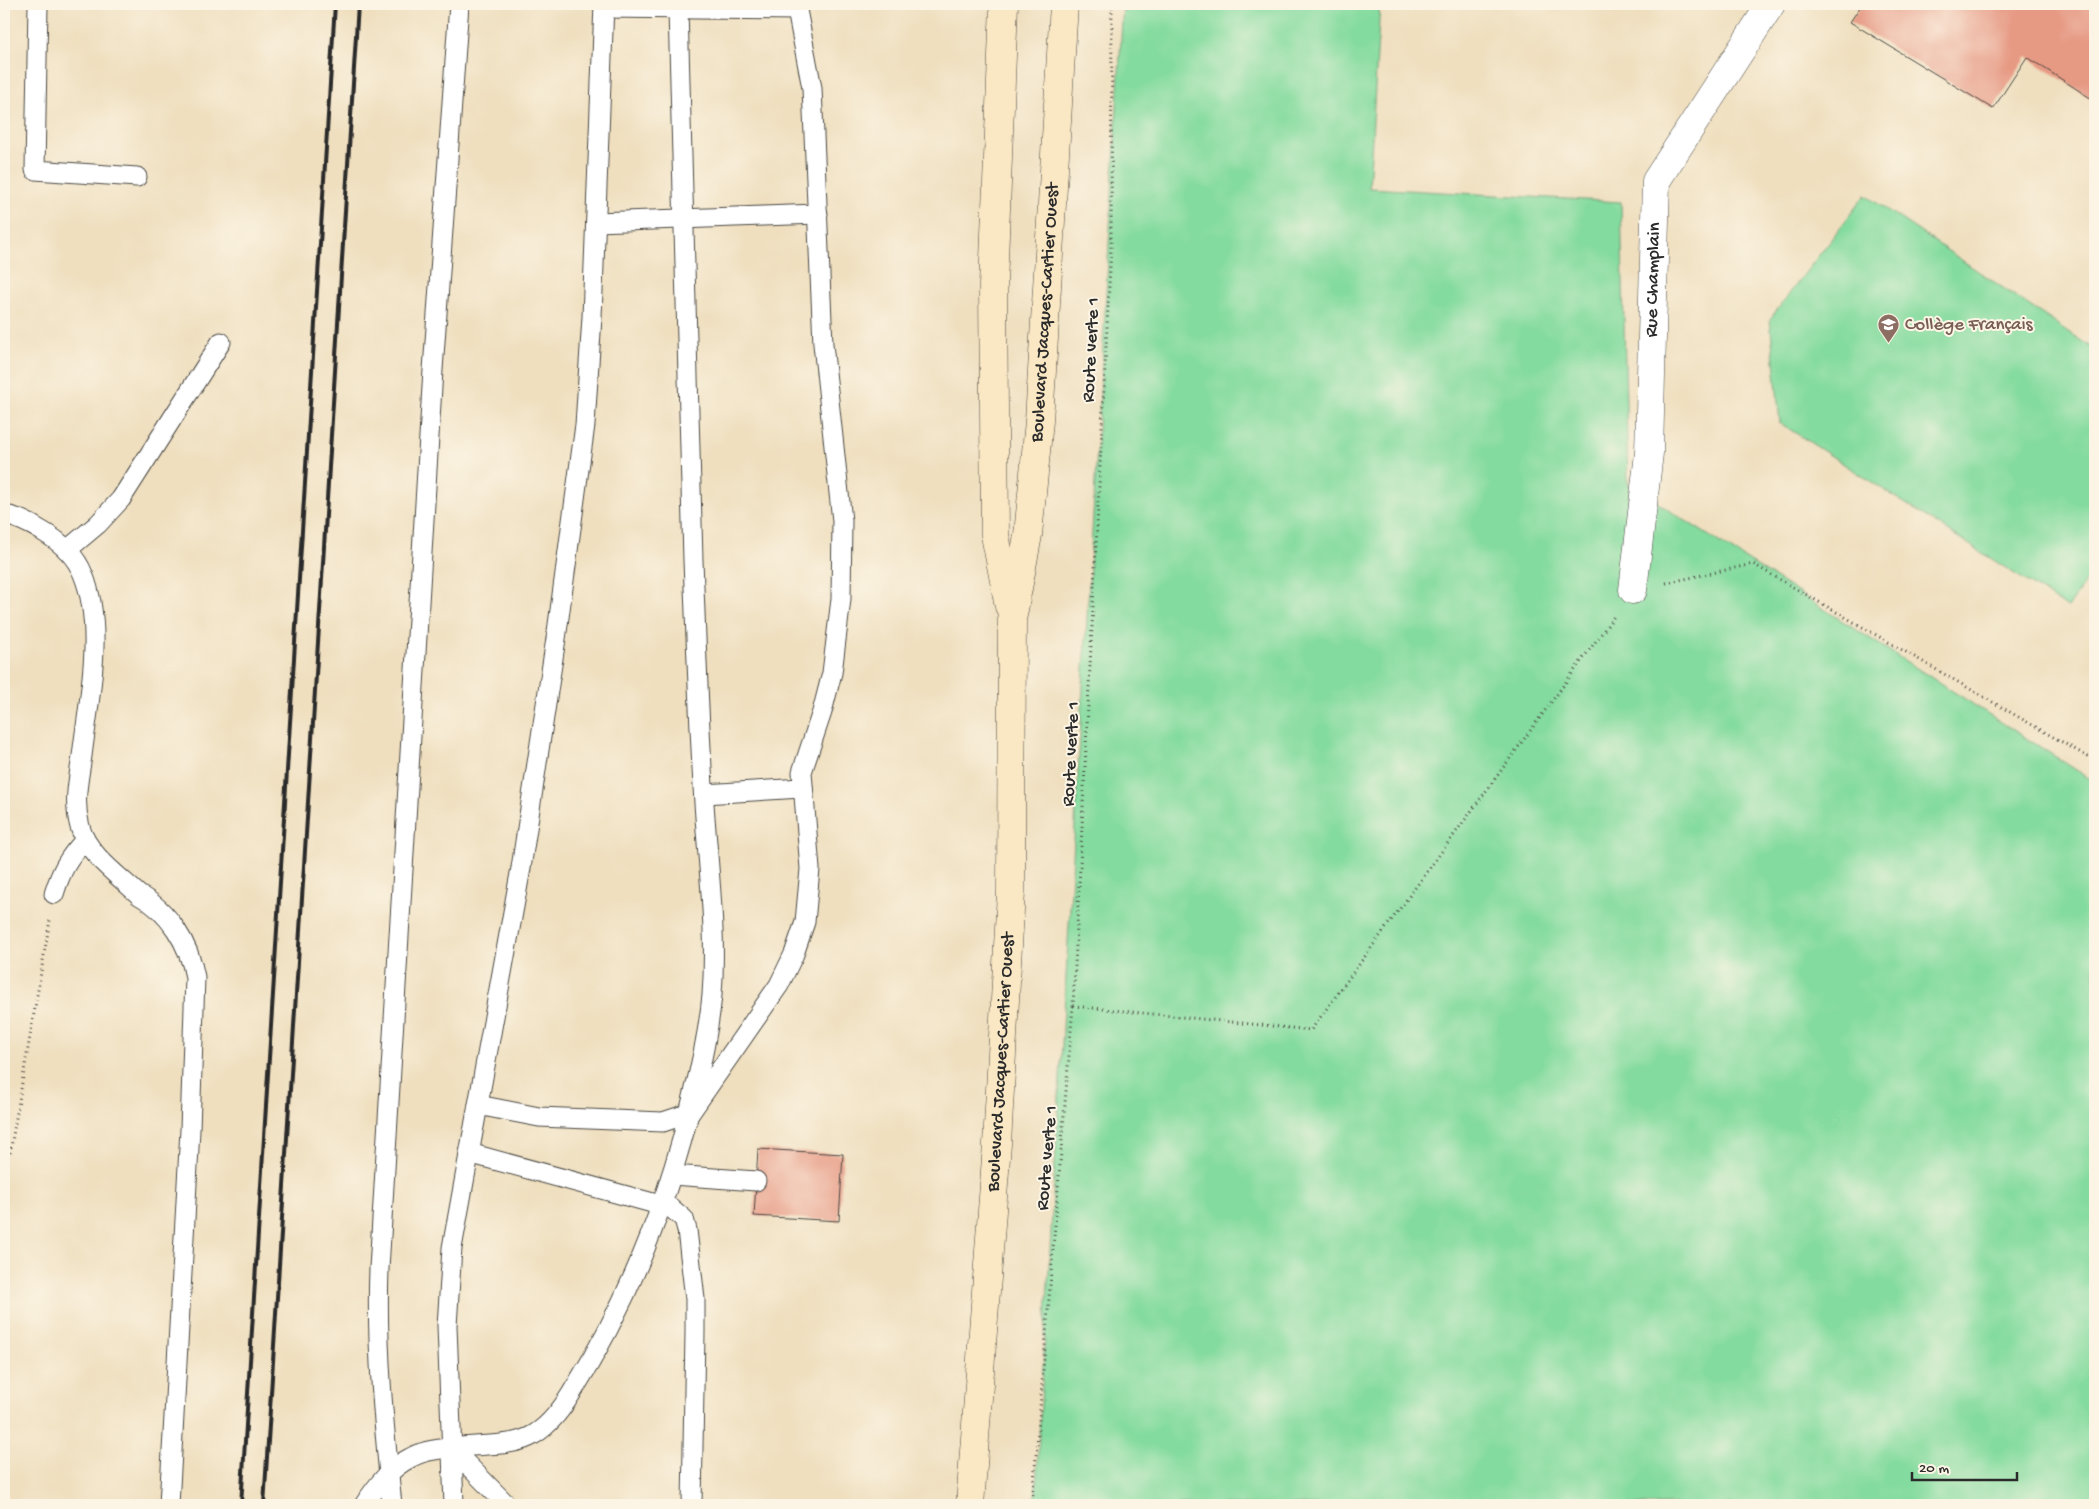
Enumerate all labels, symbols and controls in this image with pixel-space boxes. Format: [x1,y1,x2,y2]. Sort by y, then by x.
street label: Boulevard Jacques-Cartier Ouest [1025,180,1065,444]
street label: Rue Champlain [1640,222,1666,338]
street label: Route verte 1 [1078,297,1106,403]
school or university icon: Collège Français [1877,313,1901,344]
place label: Collège Français [1905,314,2034,337]
street label: Route verte 1 [1058,701,1086,807]
street label: Boulevard Jacques-Cartier Ouest [982,930,1020,1193]
street label: Route verte 1 [1032,1104,1064,1212]
scale bar [1912,1449,2016,1481]
text: 20 m [1919,1460,1949,1478]

